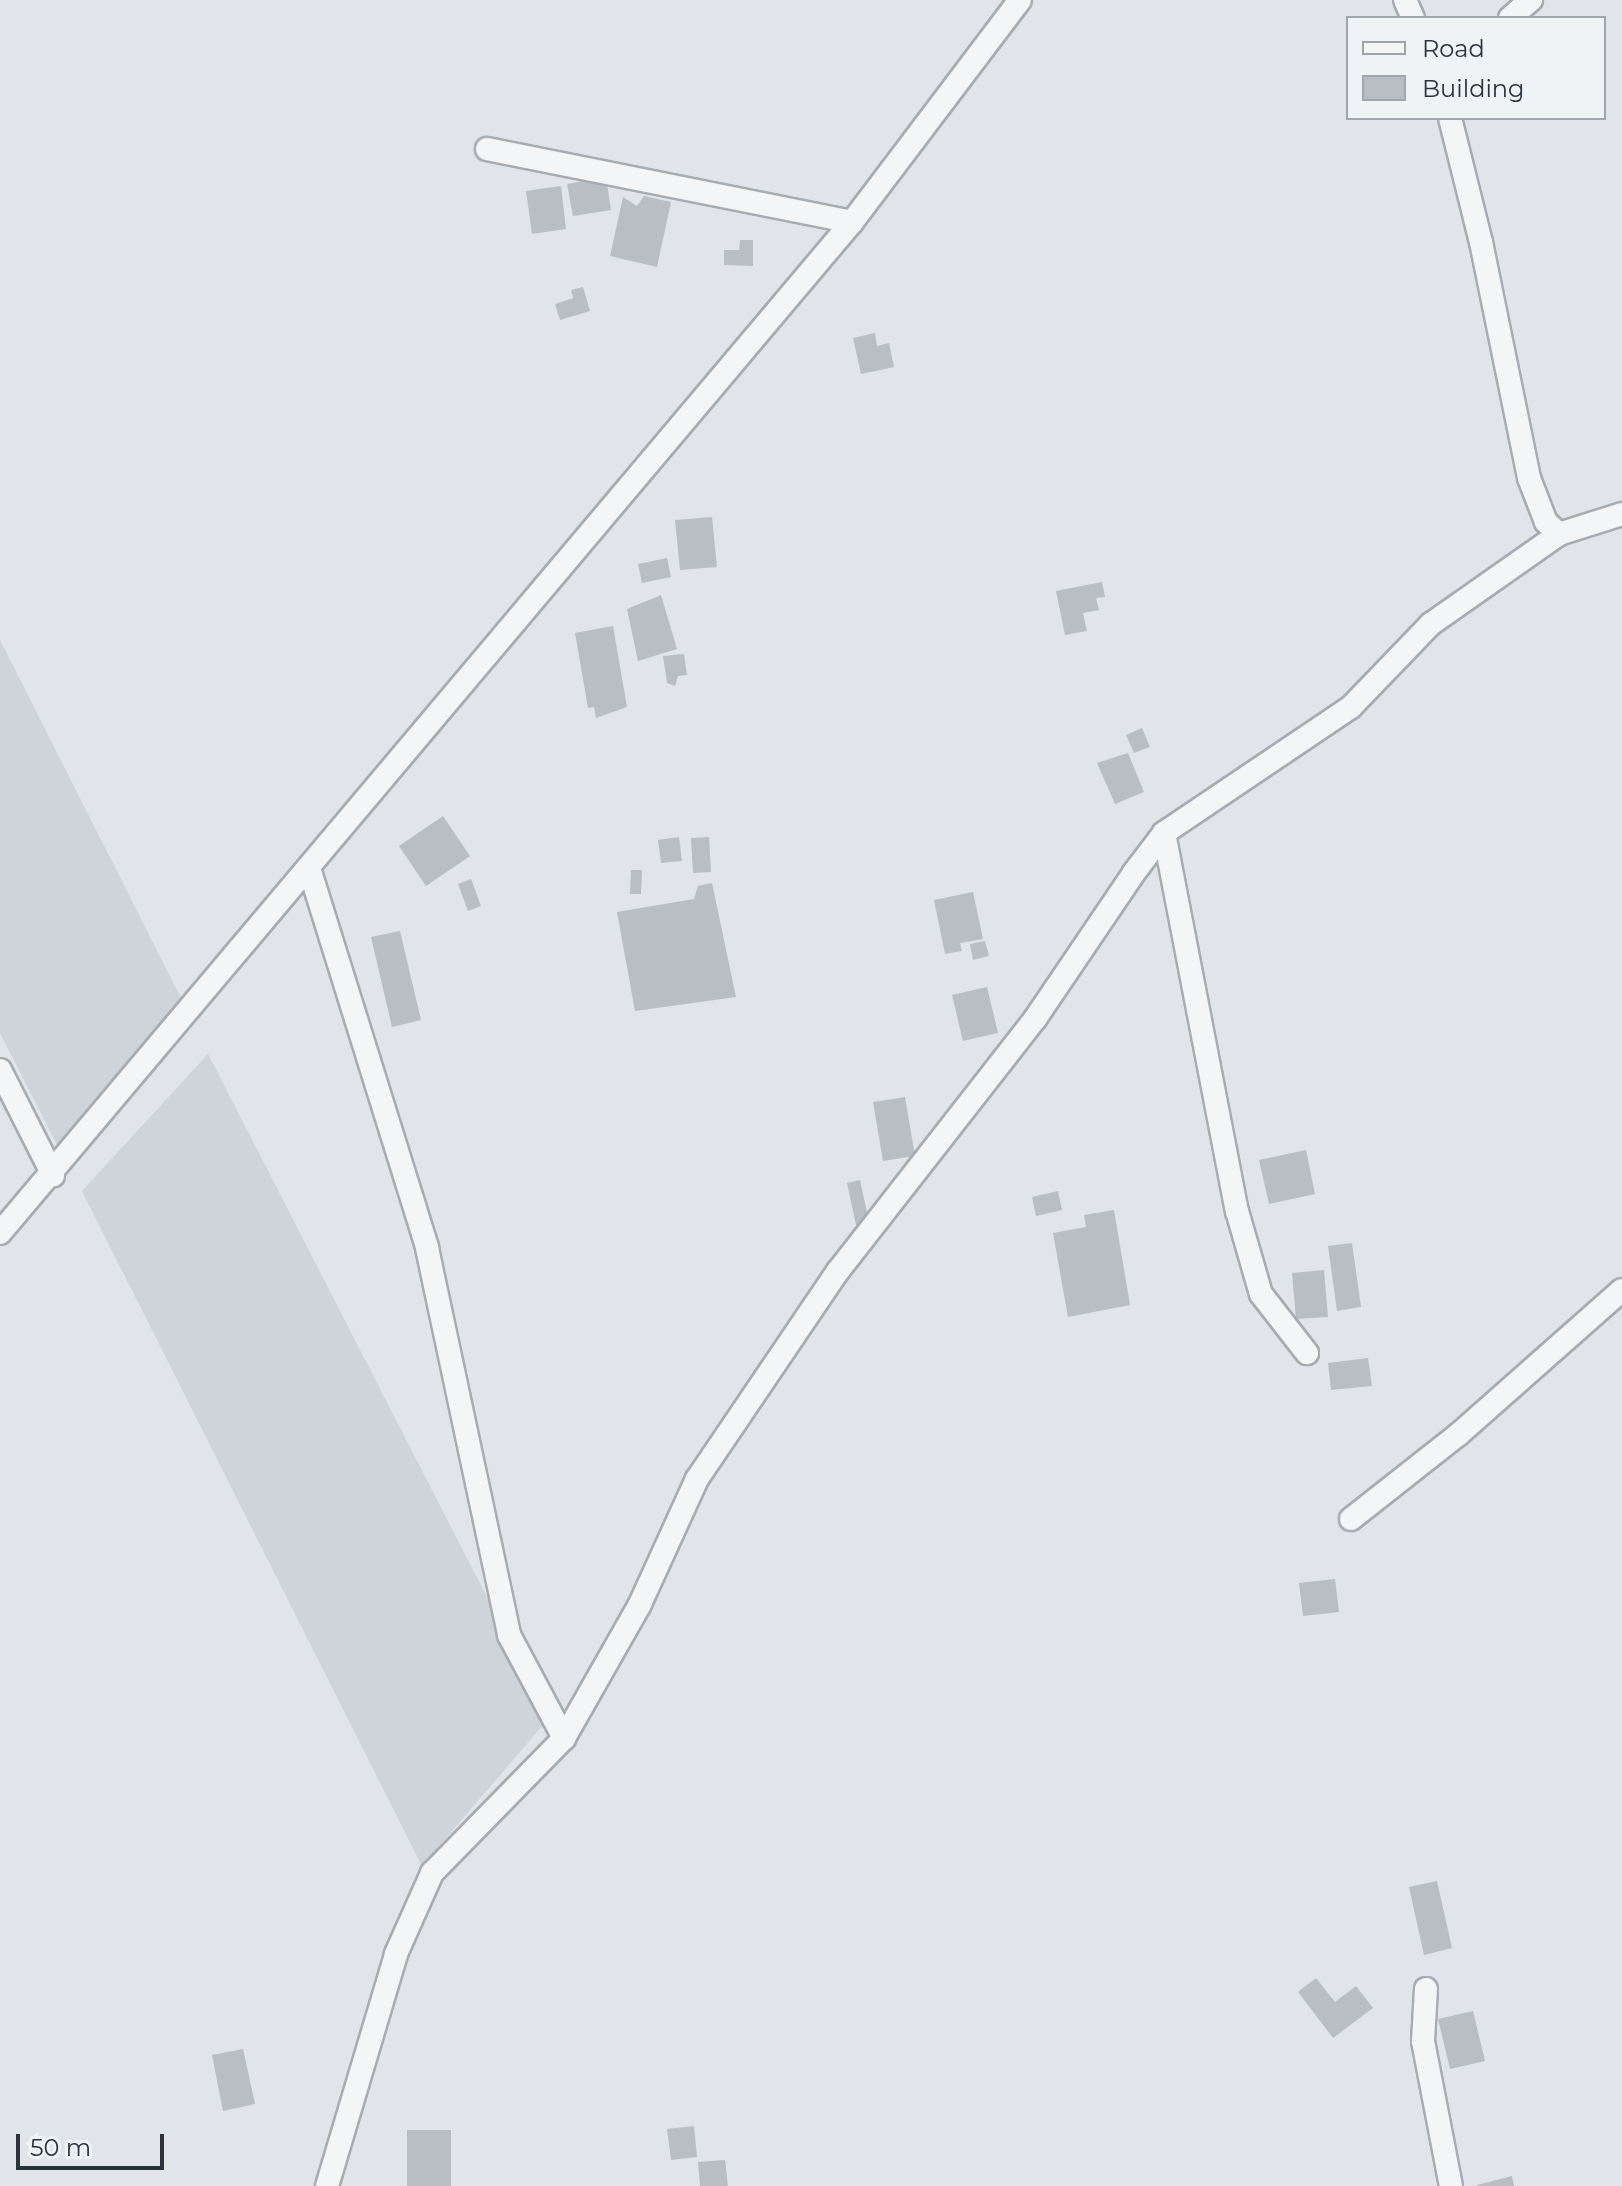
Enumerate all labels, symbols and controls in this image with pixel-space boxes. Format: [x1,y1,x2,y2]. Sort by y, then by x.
legend [1346,16,1606,120]
text: Road [1422,34,1485,63]
text: Building [1422,74,1525,103]
scale bar [20,2118,168,2168]
text: 50 m [30,2133,91,2162]

